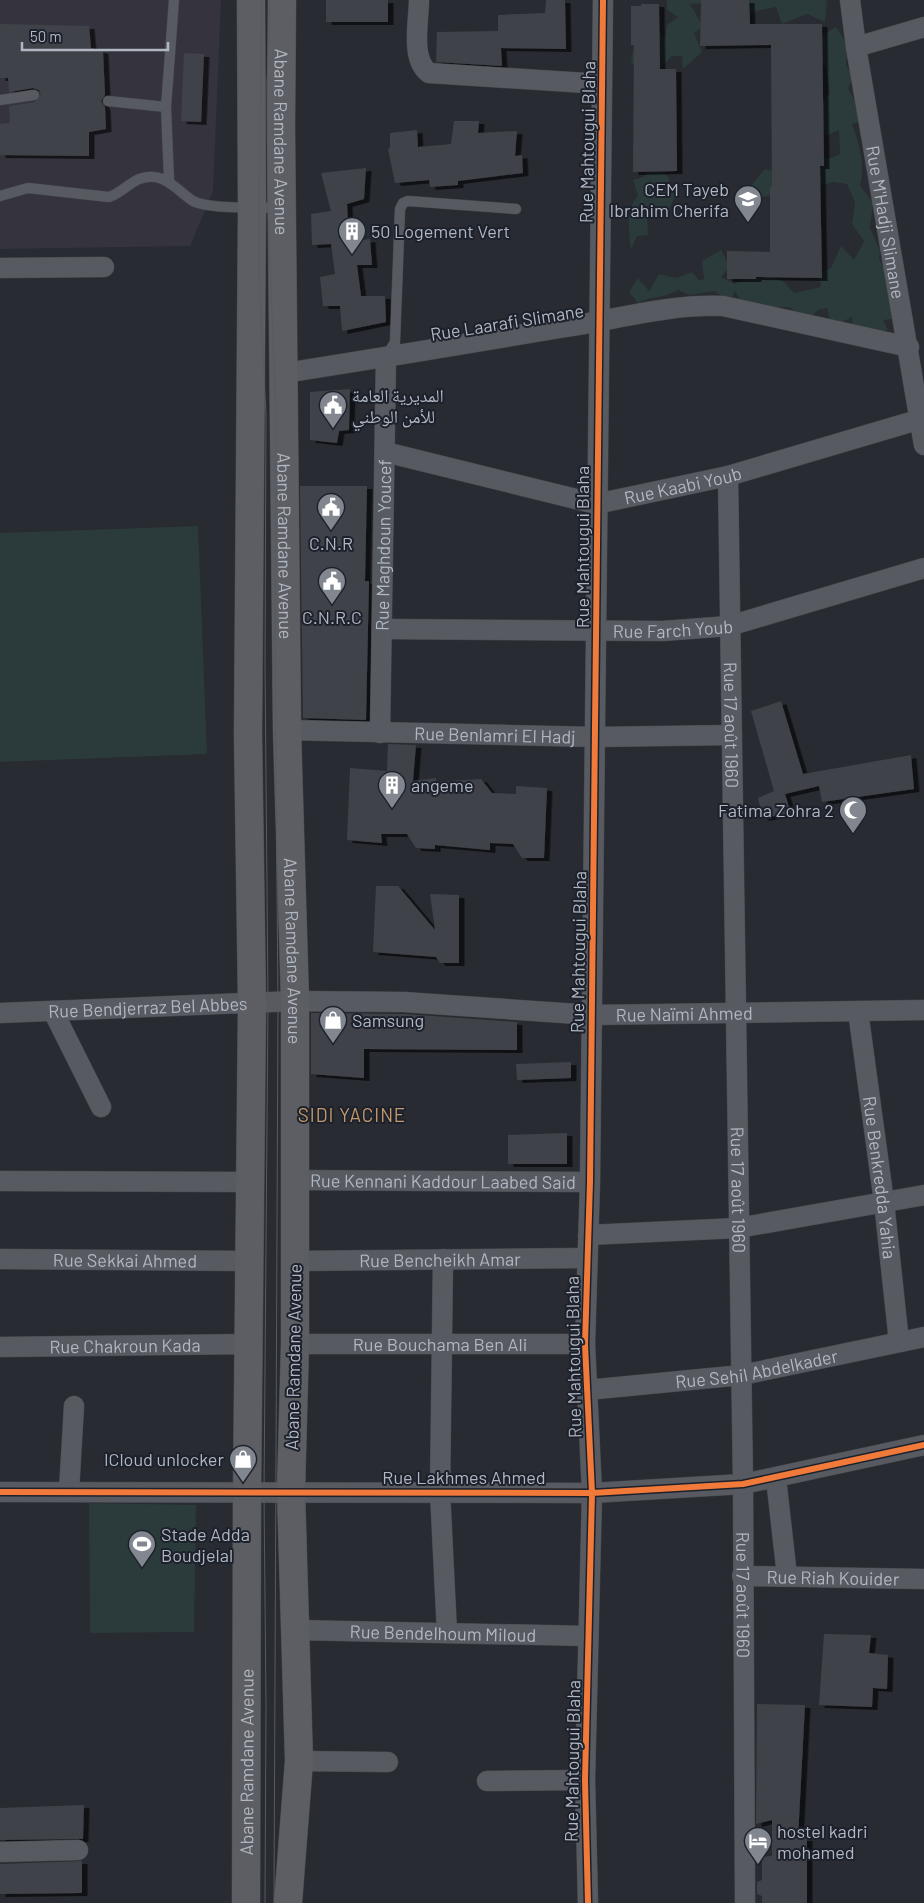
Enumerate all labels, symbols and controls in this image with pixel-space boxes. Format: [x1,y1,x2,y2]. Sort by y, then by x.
scale bar [22,20,169,52]
text: 50 m [30,27,62,45]
street label: Abane Ramdane Avenue [270,48,293,236]
street label: Rue Mahtougui Blaha [575,61,599,223]
street label: Rue M'Hadji Slimane [862,144,910,300]
place label: CEM Tayeb Ibrahim Cherifa [609,178,729,221]
school or university icon: CEM Tayeb Ibrahim Cherifa [733,184,763,223]
building icon: 50 Logement Vert [337,216,367,255]
place label: 50 Logement Vert [371,220,510,242]
street label: Rue Laarafi Slimane [429,299,585,345]
place label: المديرية العامة للأمن الوطني [352,384,444,432]
public building icon: المديرية العامة للأمن الوطني [318,390,348,429]
street label: Abane Ramdane Avenue [273,452,297,640]
street label: Rue Maghdoun Youcef [371,459,395,631]
street label: Rue Kaabi Youb [622,462,744,509]
street label: Rue Mahtougui Blaha [571,466,593,628]
public building icon: C.N.R [316,492,346,531]
place label: C.N.R [309,532,353,554]
public building icon: C.N.R.C [317,566,347,605]
place label: C.N.R.C [302,606,362,628]
street label: Rue Farch Youb [613,615,734,642]
street label: Rue 17 août 1960 [720,662,744,788]
street label: Rue Benlamri El Hadj [414,722,576,748]
building icon: angeme [377,770,407,809]
place label: angeme [411,774,473,796]
mosque icon: Fatima Zohra 2 [838,795,868,834]
place label: Fatima Zohra 2 [718,799,834,821]
street label: Abane Ramdane Avenue [280,857,306,1044]
street label: Rue Mahtougui Blaha [566,871,590,1033]
street label: Rue Bendjerraz Bel Abbes [48,992,248,1022]
street label: Rue Naïmi Ahmed [616,1002,753,1026]
shop icon: Samsung [318,1005,348,1044]
place label: Samsung [352,1009,424,1031]
street label: Rue Benkredda Yahia [859,1095,901,1260]
district label: SIDI YACINE [298,1103,406,1126]
street label: Rue 17 août 1960 [727,1127,751,1253]
street label: Rue Kennani Kaddour Laabed Said [310,1169,576,1193]
street label: Rue Sekkai Ahmed [53,1248,197,1272]
street label: Rue Bencheikh Amar [359,1248,521,1271]
street label: Abane Ramdane Avenue [280,1263,306,1451]
street label: Rue Mahtougui Blaha [561,1276,585,1438]
street label: Rue Bouchama Ben Ali [353,1333,527,1355]
street label: Rue Chakroun Kada [49,1334,201,1357]
street label: Rue Sehil Abdelkader [674,1344,840,1392]
shop icon: ICloud unlocker [228,1444,258,1483]
place label: ICloud unlocker [104,1448,224,1470]
street label: Rue Lakhmes Ahmed [382,1466,546,1488]
place label: Stade Adda Boudjelal [161,1523,250,1566]
sports icon: Stade Adda Boudjelal [127,1529,157,1568]
street label: Rue 17 août 1960 [732,1532,755,1658]
street label: Rue Riah Kouider [766,1565,900,1590]
street label: Rue Bendelhoum Miloud [350,1620,536,1646]
street label: Abane Ramdane Avenue [235,1669,258,1855]
street label: Rue Mahtougui Blaha [560,1680,584,1842]
place label: hostel kadri mohamed [777,1820,868,1863]
hotel icon: hostel kadri mohamed [743,1826,773,1865]

